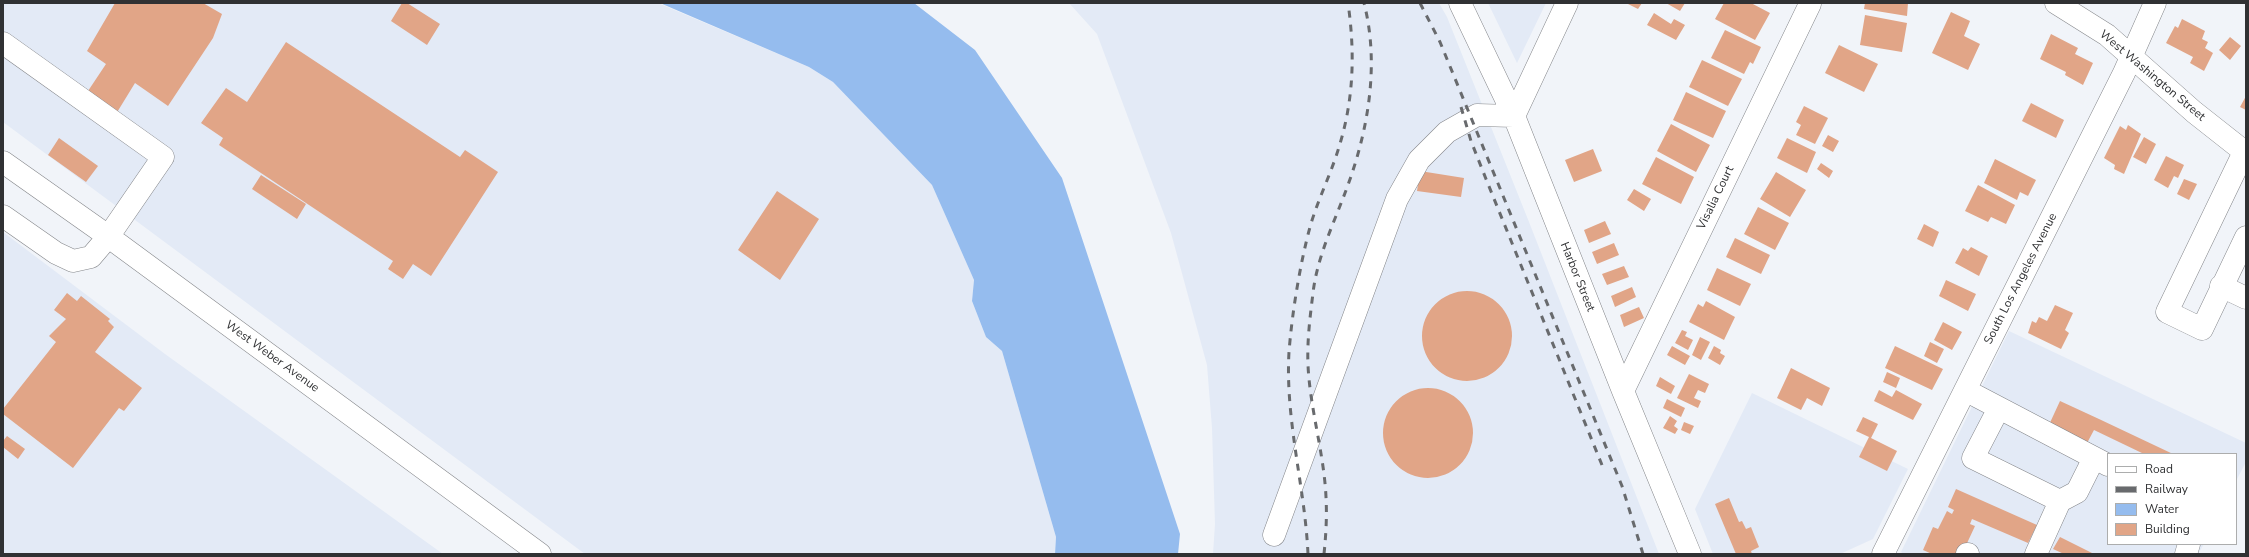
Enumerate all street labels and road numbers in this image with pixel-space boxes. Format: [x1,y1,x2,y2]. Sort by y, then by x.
street label: West Washington Street [2096,28,2208,124]
street label: Visalia Court [1694,164,1738,232]
street label: South Los Angeles Avenue [1982,211,2060,347]
street label: Harbor Street [1557,240,1597,314]
street label: West Weber Avenue [222,318,322,396]

